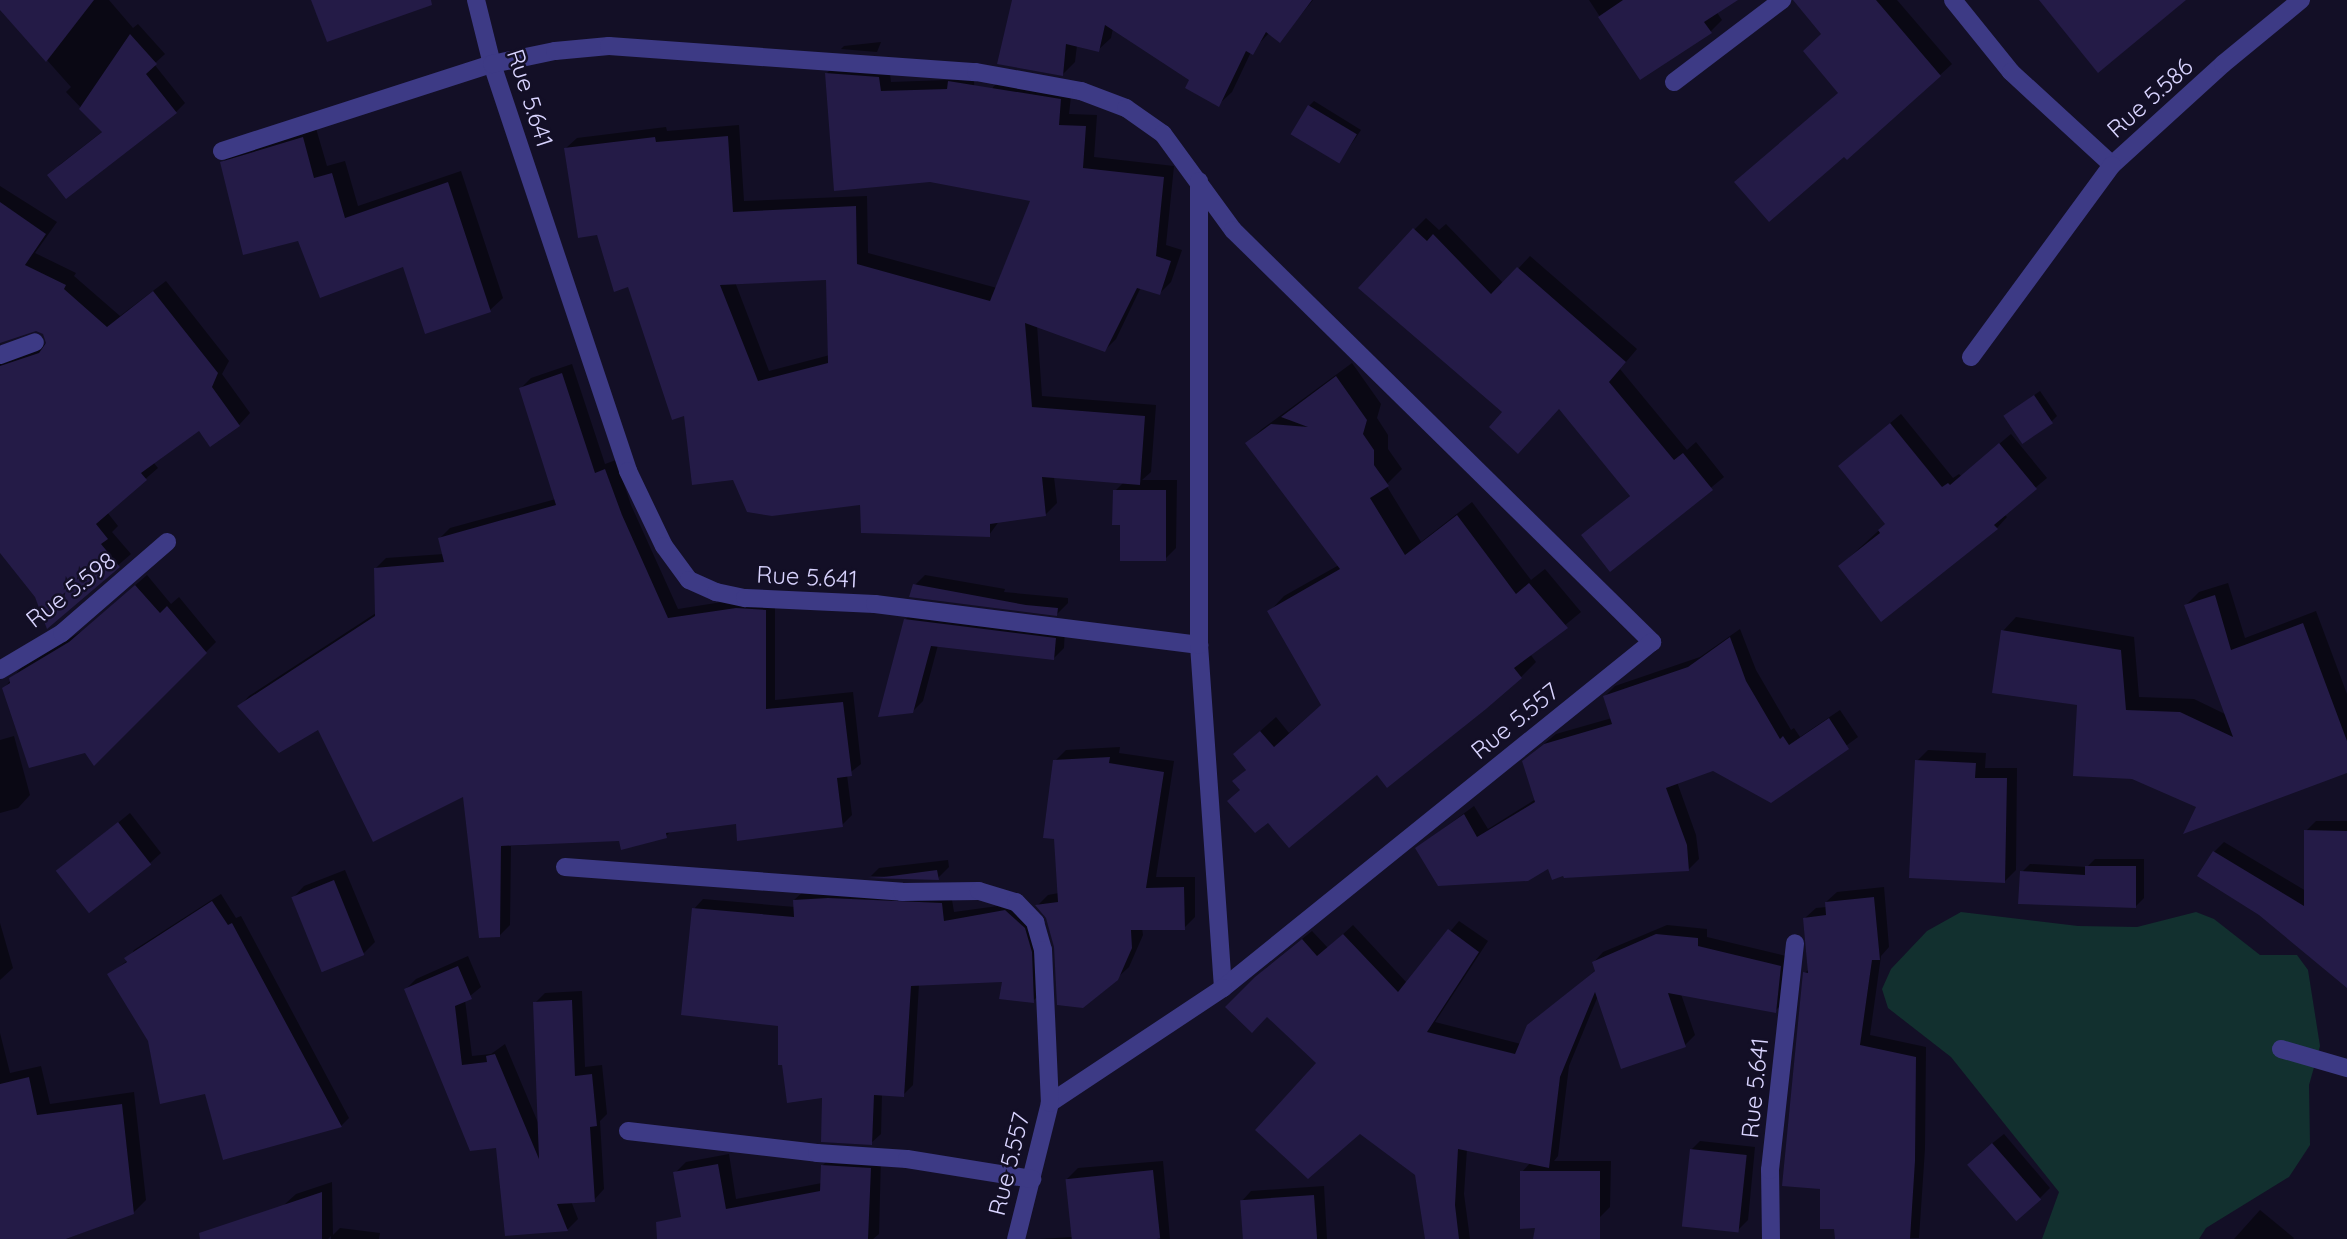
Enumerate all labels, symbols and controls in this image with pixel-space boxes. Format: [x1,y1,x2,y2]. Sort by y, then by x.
street label: Rue 5.641 [501,45,559,151]
street label: Rue 5.586 [2101,52,2199,144]
street label: Rue 5.598 [20,546,122,634]
street label: Rue 5.641 [756,560,858,594]
street label: Rue 5.557 [1465,677,1565,765]
street label: Rue 5.641 [1735,1036,1775,1140]
street label: Rue 5.557 [982,1110,1036,1218]

